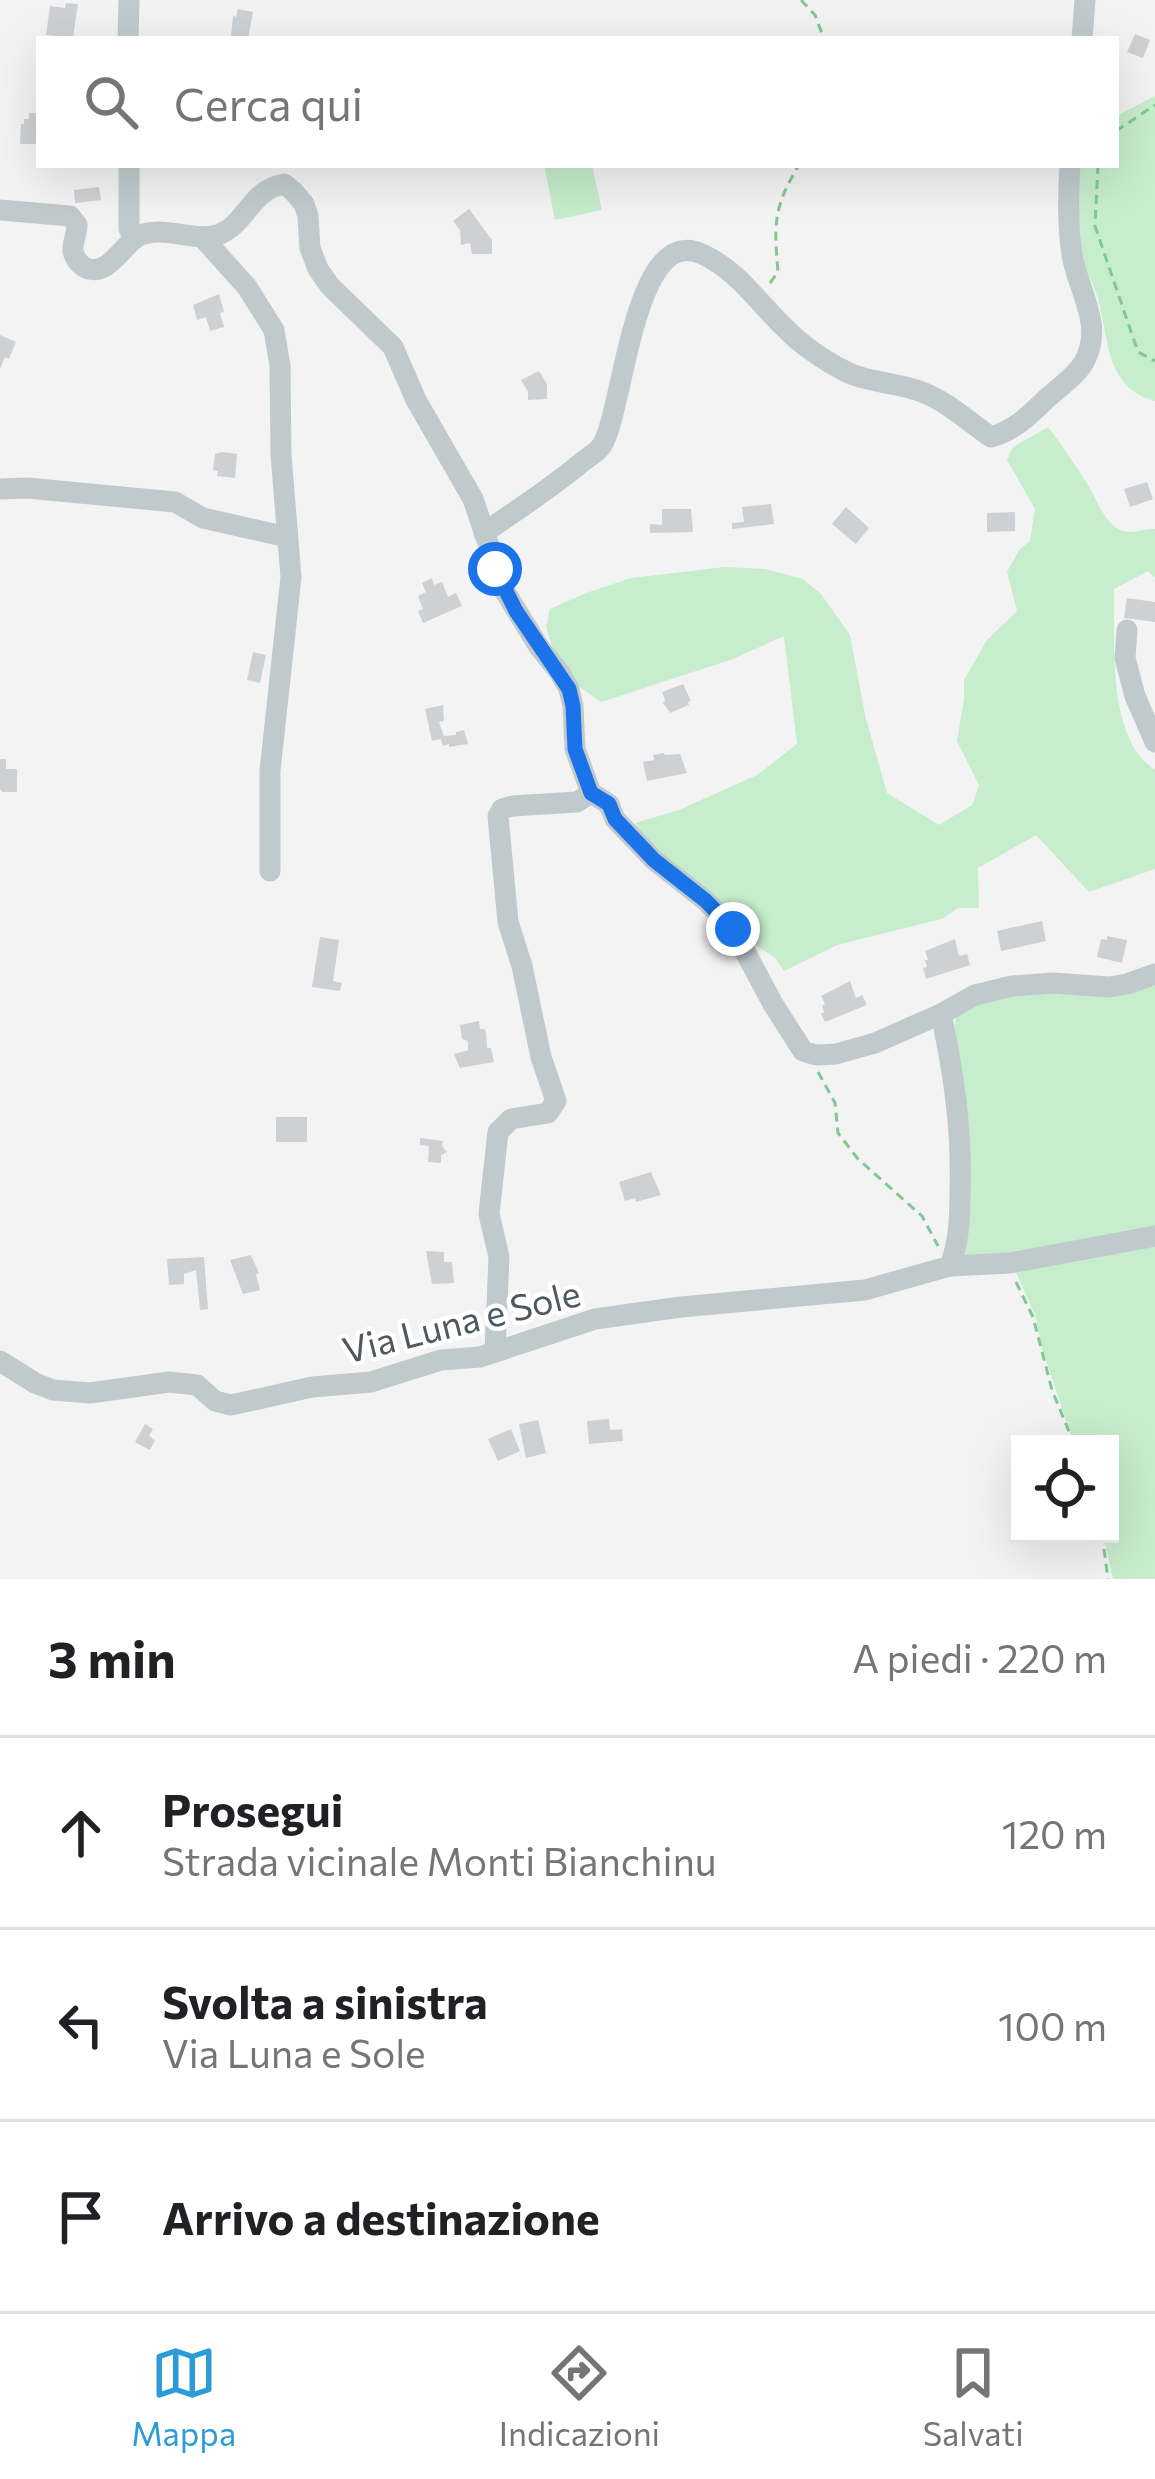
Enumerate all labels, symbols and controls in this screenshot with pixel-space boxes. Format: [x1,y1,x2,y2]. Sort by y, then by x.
search box [36,36,1119,168]
icon: search [78,69,144,135]
text: Cerca qui [174,75,363,130]
route start [468,542,522,596]
route end [706,902,760,956]
street label: Via Luna e Sole [338,1269,584,1371]
map controls [1011,1435,1119,1543]
button: locate [1011,1435,1119,1543]
text: 3 min [48,1626,176,1689]
text: A piedi · 220 m [852,1633,1107,1681]
text: Prosegui [162,1781,343,1836]
icon: ahead [48,1800,114,1866]
text: 120 m [1002,1809,1107,1857]
text: Strada vicinale Monti Bianchinu [162,1836,717,1884]
text: Svolta a sinistra [162,1973,488,2028]
icon: left [48,1992,114,2058]
text: 100 m [998,2001,1107,2049]
text: Via Luna e Sole [162,2028,426,2076]
icon: arrive [48,2184,114,2250]
text: Arrivo a destinazione [162,2189,600,2244]
tab: Mappa [131,2340,236,2453]
tab: Indicazioni [499,2340,660,2453]
tab: Salvati [923,2340,1024,2453]

